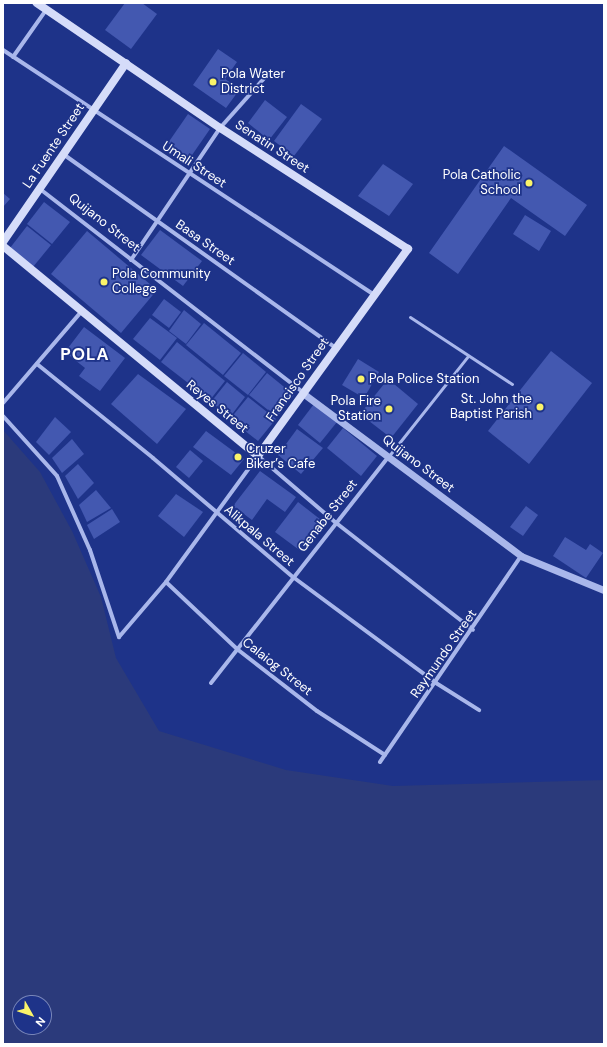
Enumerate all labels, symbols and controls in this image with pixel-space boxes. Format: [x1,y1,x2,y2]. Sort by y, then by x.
place label: Pola Water District [221,67,285,98]
marker: Pola Water District [208,77,218,87]
street label: La Fuente Street [20,101,88,191]
street label: Senatin Street [232,117,312,177]
street label: Umali Street [159,138,229,192]
place label: Pola Catholic School [443,168,521,199]
marker: Pola Catholic School [524,178,534,188]
street label: Quijano Street [65,190,143,256]
street label: Basa Street [172,217,238,269]
place label: Pola Community College [112,267,211,298]
marker: Pola Community College [99,277,109,287]
street label: Francisco Street [263,335,333,425]
district label: POLA [60,345,110,365]
place label: Pola Police Station [369,371,479,387]
marker: Pola Police Station [356,374,366,384]
street label: Reyes Street [183,377,251,437]
place label: St. John the Baptist Parish [450,392,532,423]
place label: Pola Fire Station [331,394,381,425]
marker: St. John the Baptist Parish [535,402,545,412]
marker: Pola Fire Station [384,404,394,414]
street label: Quijano Street [379,432,457,496]
place label: Cruzer Biker’s Cafe [246,442,315,473]
marker: Cruzer Biker’s Cafe [233,452,243,462]
street label: Genabe Street [295,477,361,555]
street label: Alikpala Street [221,502,297,570]
street label: Raymundo Street [408,607,480,701]
street label: Calaiog Street [239,635,315,699]
north arrow [12,995,52,1035]
text: N [33,1014,49,1029]

